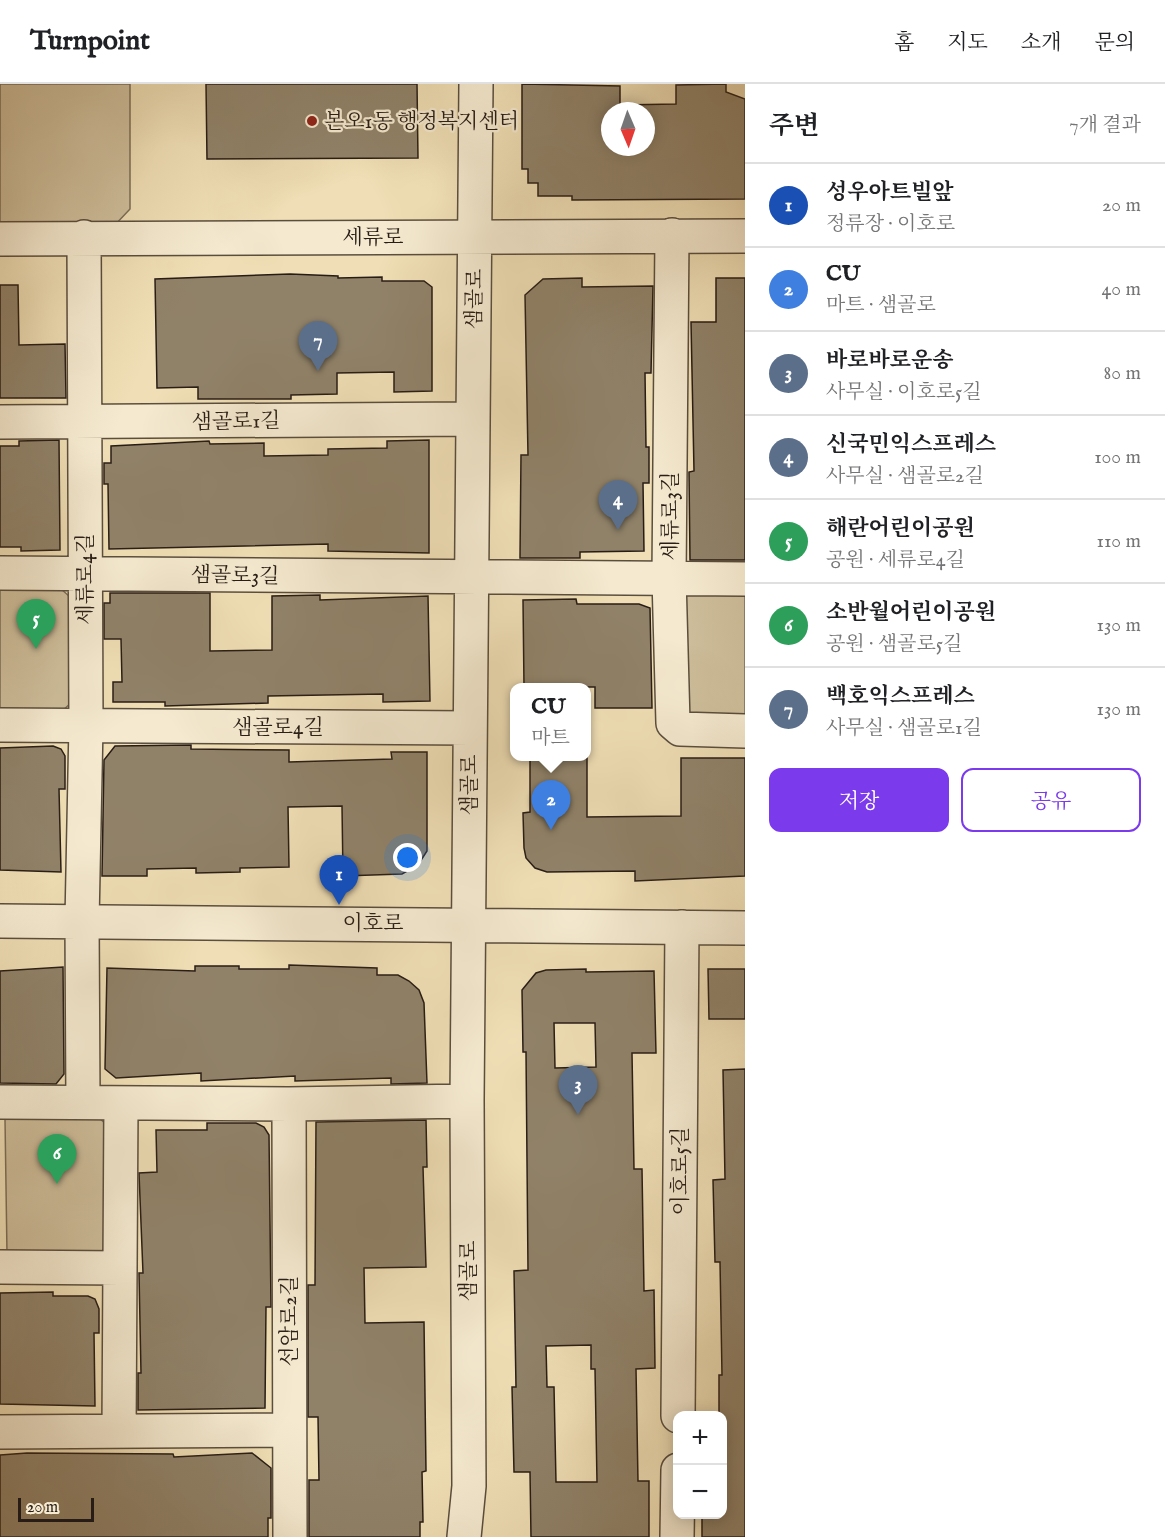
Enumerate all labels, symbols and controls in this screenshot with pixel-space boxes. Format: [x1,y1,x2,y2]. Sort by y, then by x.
text: Turnpoint [30,24,150,59]
text: 홈 [894,30,914,57]
text: 지도 [947,30,988,57]
text: 소개 [1021,30,1061,57]
text: 문의 [1094,30,1135,57]
north arrow [601,102,655,156]
place label: 본오1동 행정복지센터 [324,109,519,136]
text: 주변 [769,110,819,143]
text: 7개 결과 [1069,113,1141,138]
marker: 본오1동 행정복지센터 [305,114,319,128]
text: 성우아트빌앞 [826,179,954,207]
text: 1 [785,193,792,218]
text: 20 m [1102,193,1141,218]
text: 정류장 · 이호로 [826,212,955,237]
street label: 세류로 [343,225,403,252]
text: CU [826,260,860,288]
street label: 샘골로 [461,268,490,330]
text: 2 [784,277,793,302]
text: 40 m [1102,277,1141,302]
text: 마트 · 샘골로 [826,293,936,318]
pin: 7 [298,322,338,371]
text: 바로바로운송 [826,347,954,375]
text: 3 [785,361,792,386]
text: 80 m [1104,361,1141,386]
text: 사무실 · 이호로5길 [826,380,982,405]
street label: 샘골로1길 [191,408,281,437]
text: 신국민익스프레스 [826,431,996,459]
text: 4 [784,445,793,470]
text: 100 m [1094,445,1141,470]
text: 사무실 · 샘골로2길 [826,464,984,489]
street label: 세류로3길 [658,472,685,561]
pin: 4 [598,480,638,530]
text: 해란어린이공원 [826,515,975,543]
text: 5 [785,529,792,554]
text: 110 m [1097,529,1141,554]
street label: 세류로4길 [73,533,100,625]
text: 공원 · 세류로4길 [826,548,965,573]
street label: 샘골로3길 [190,562,280,591]
text: 소반월어린이공원 [826,599,996,627]
pin: 5 [16,600,56,649]
text: 6 [784,613,793,638]
text: 130 m [1096,613,1141,638]
text: 공원 · 샘골로5길 [826,632,962,657]
popup [510,683,591,761]
text: 백호익스프레스 [826,683,975,711]
text: CU [531,693,566,721]
text: 7 [784,697,793,722]
text: 130 m [1096,697,1141,722]
street label: 샘골로4길 [232,715,324,742]
text: 사무실 · 샘골로1길 [826,716,982,741]
text: 마트 [531,726,570,751]
street label: 샘골로 [457,755,484,815]
button: 저장 [769,768,949,832]
button: 공유 [961,768,1141,832]
pin: 2 [532,780,570,830]
your location [393,843,422,872]
pin: 1 [320,856,358,905]
street label: 이호로 [343,911,403,938]
pin: 3 [558,1066,598,1115]
street label: 이호로5길 [668,1127,695,1215]
pin: 6 [38,1134,76,1184]
street label: 샘골로 [456,1241,483,1301]
street label: 선암로2길 [277,1276,304,1367]
map controls [673,1411,727,1519]
button: + [673,1411,727,1465]
button: − [673,1465,727,1519]
scale bar [18,1495,94,1522]
text: 20 m [27,1498,58,1518]

